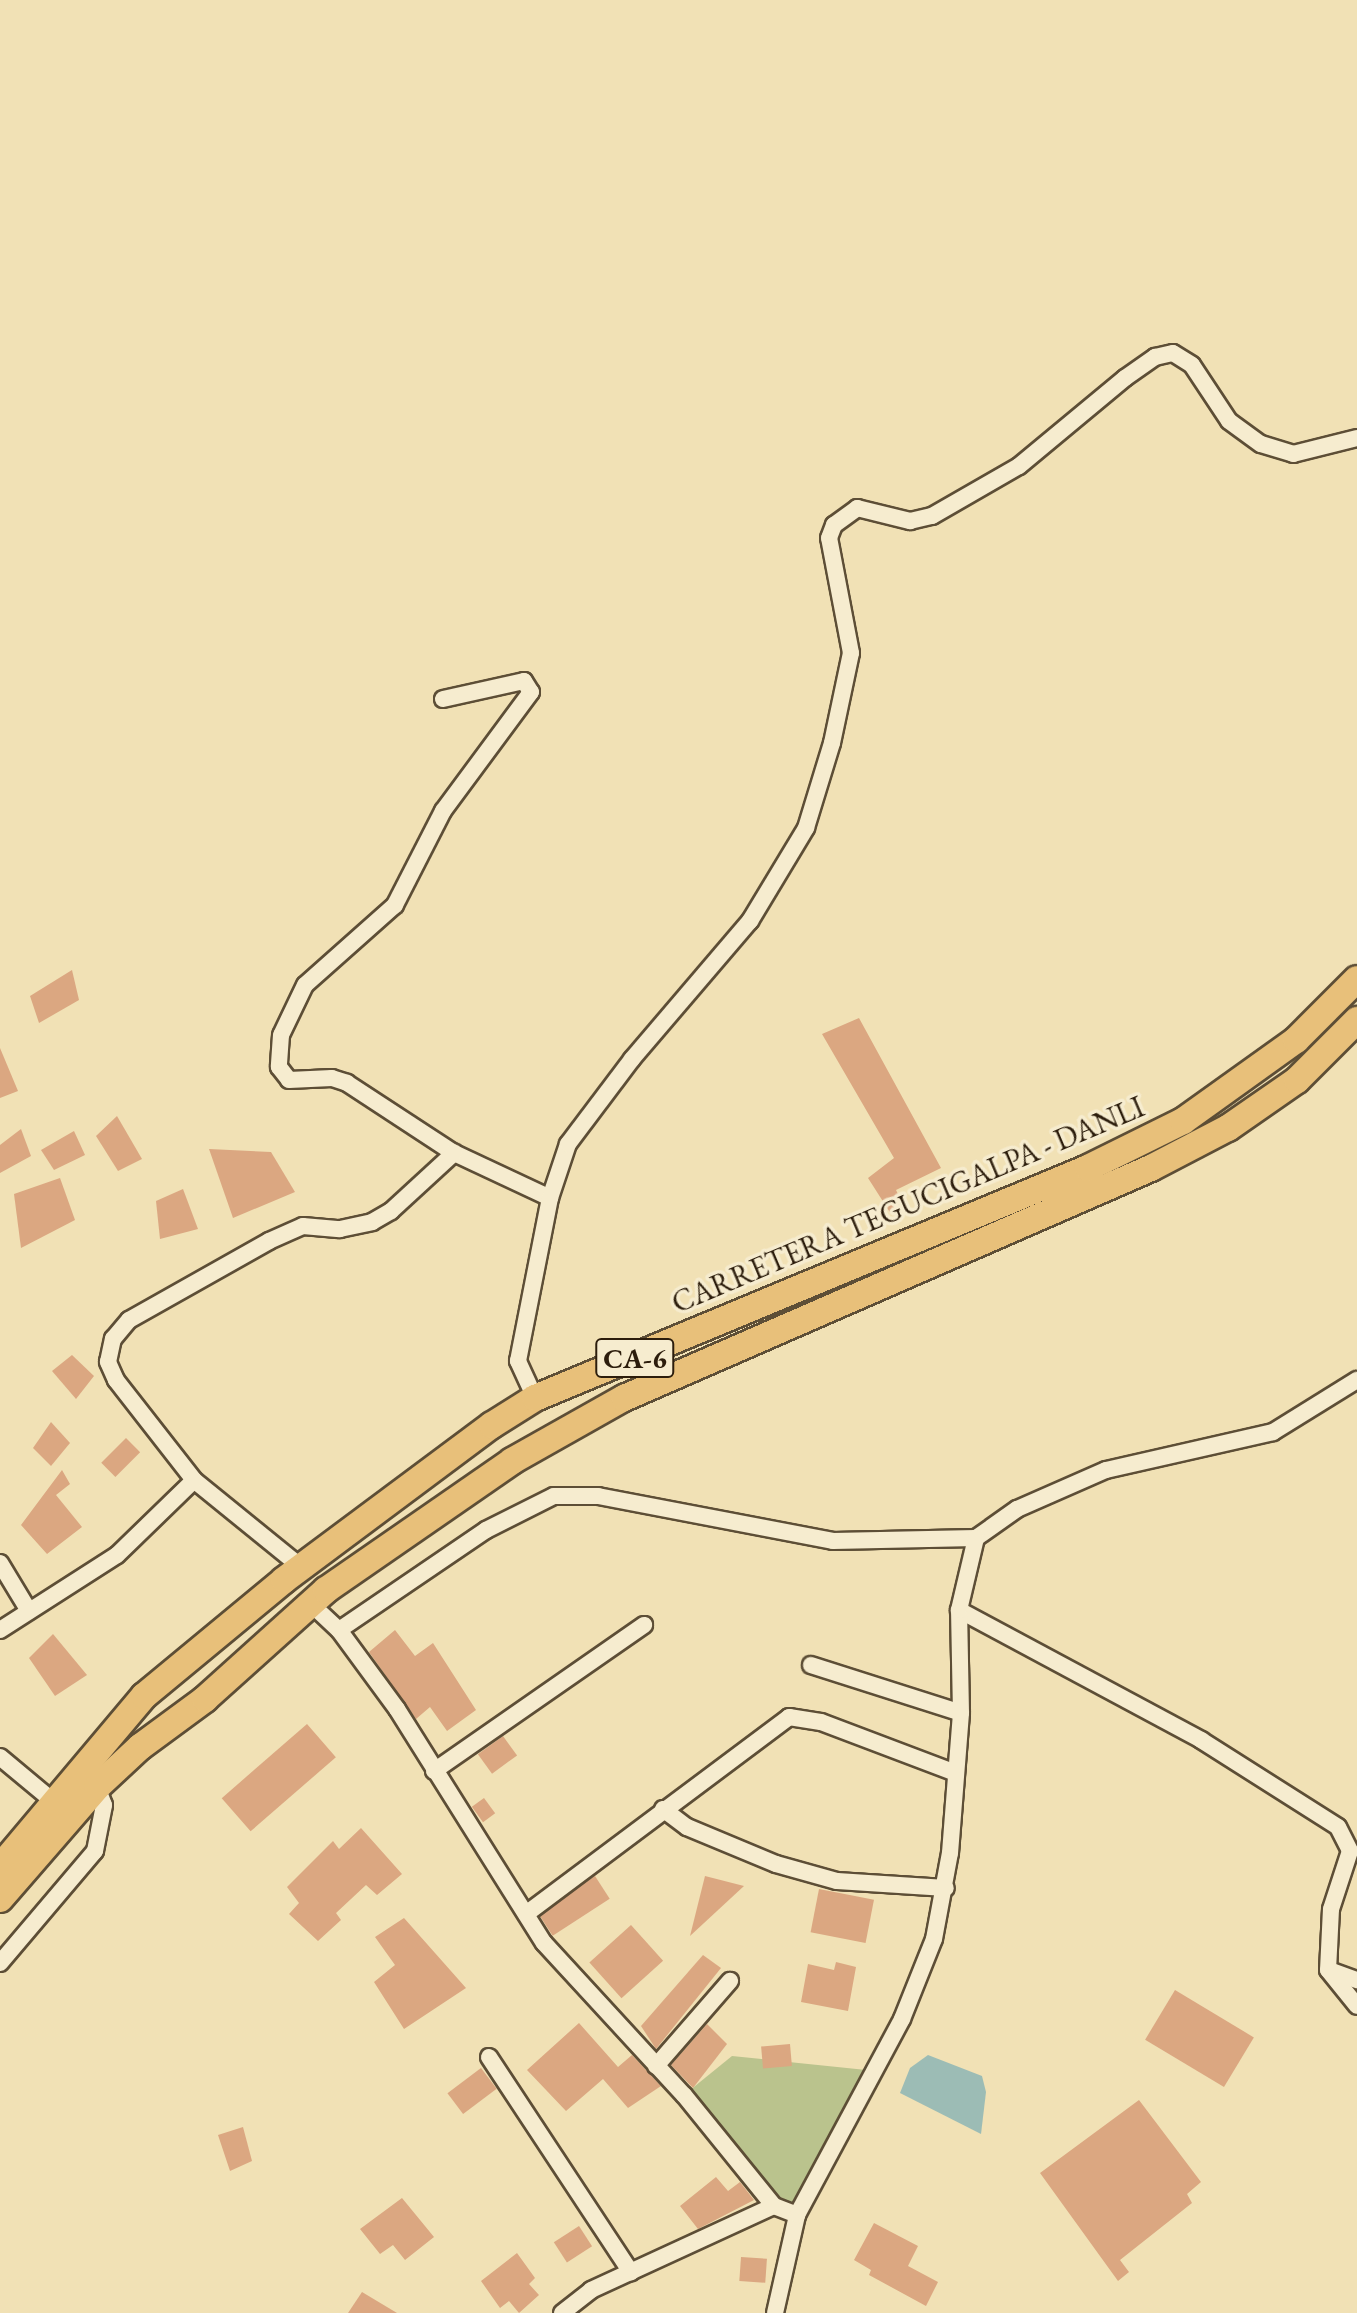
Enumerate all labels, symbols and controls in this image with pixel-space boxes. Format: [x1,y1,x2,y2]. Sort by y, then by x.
street label: CARRETERA TEGUCIGALPA - DANLI [666,1089,1150,1321]
road number: CA-6 [595,1334,675,1382]

